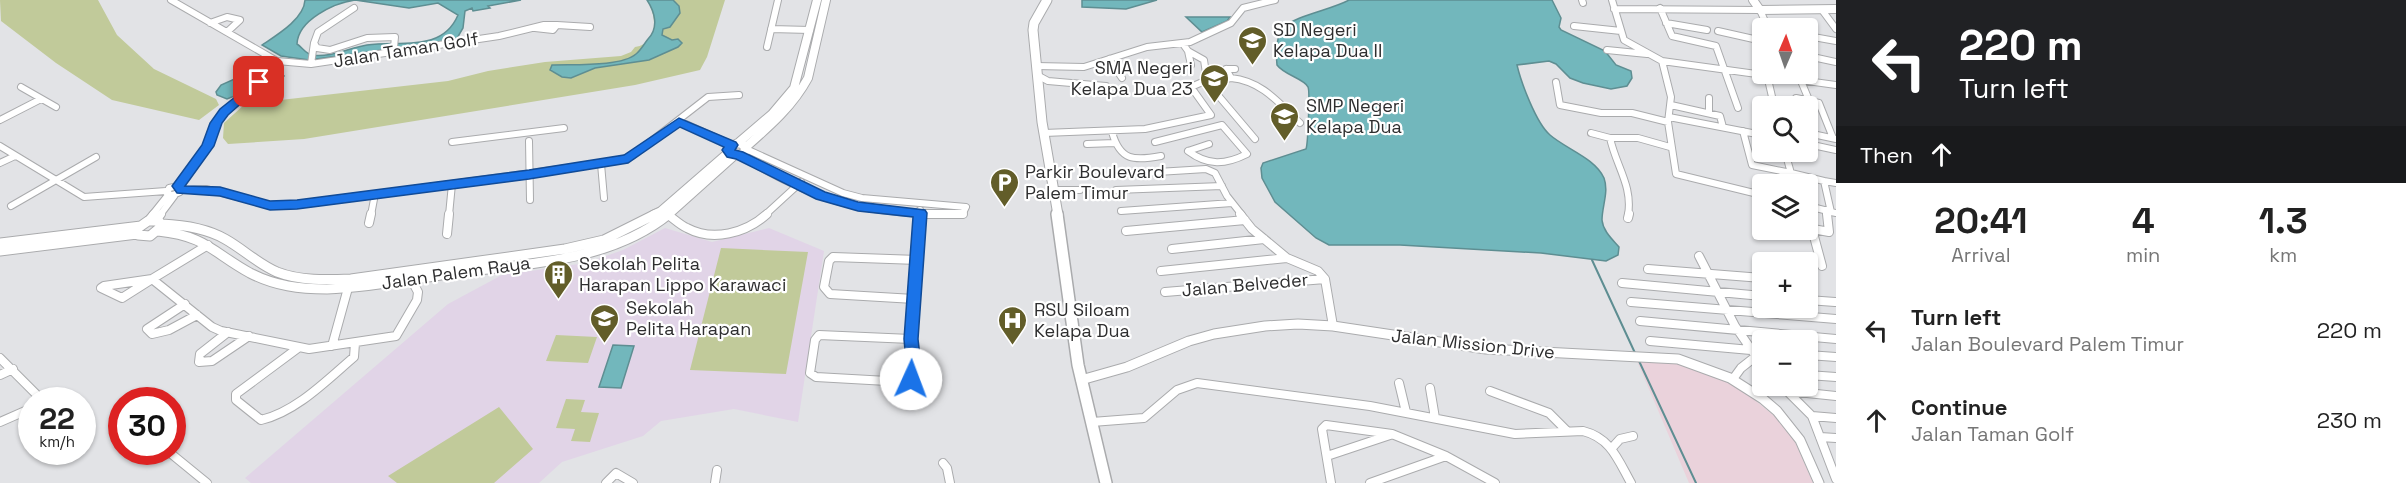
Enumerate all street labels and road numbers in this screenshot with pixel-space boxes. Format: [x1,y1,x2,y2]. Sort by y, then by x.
street label: Jalan Taman Golf [332,27,480,72]
street label: Jalan Palem Raya [380,251,532,294]
street label: Jalan Belveder [1181,267,1309,301]
street label: Jalan Mission Drive [1390,323,1556,364]

